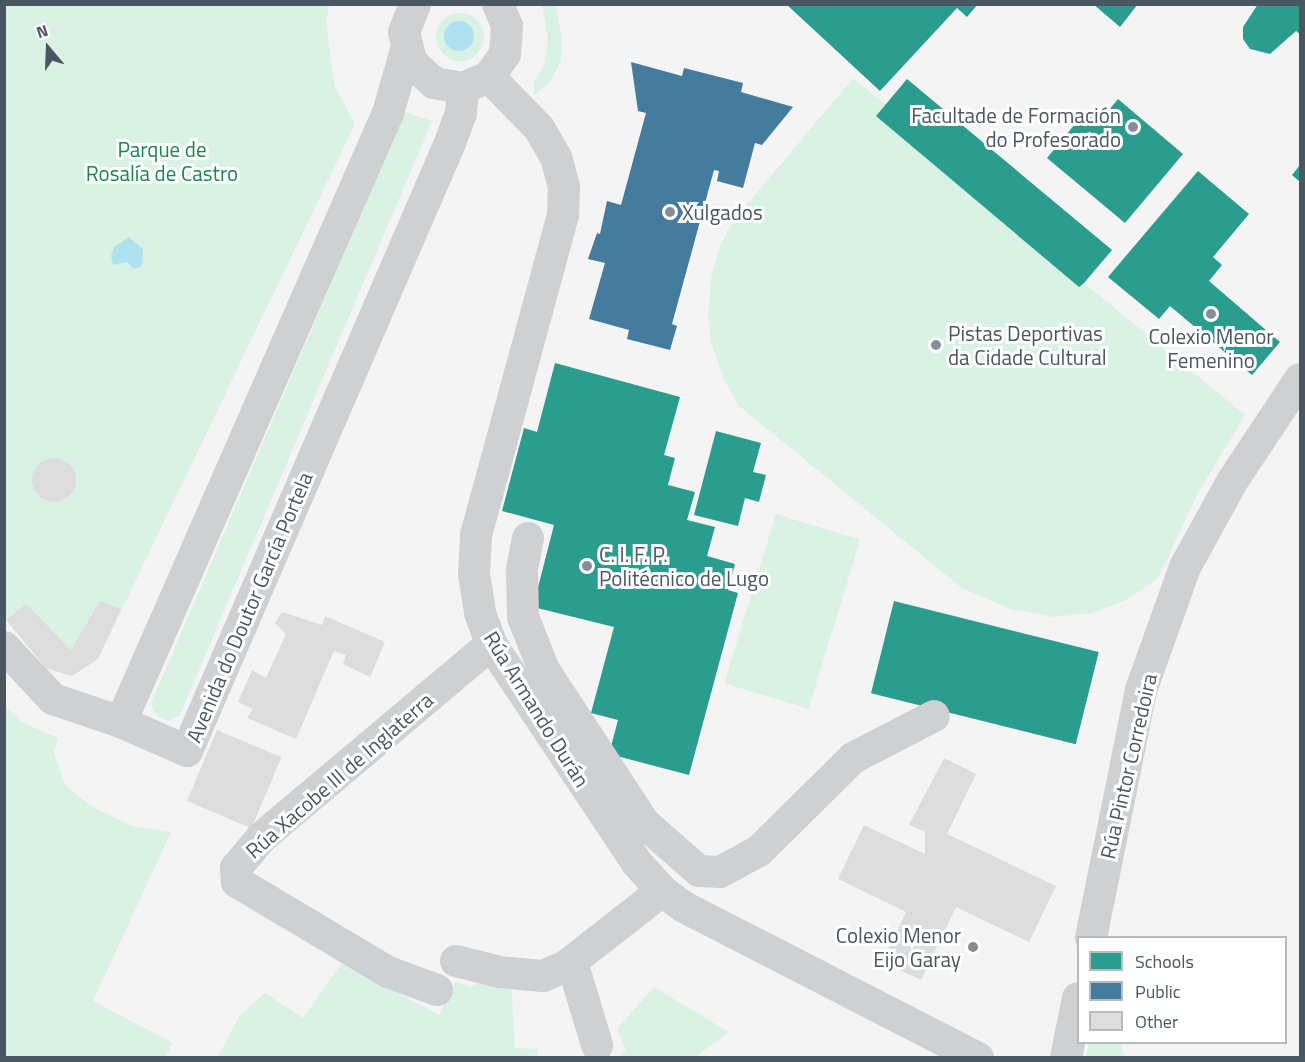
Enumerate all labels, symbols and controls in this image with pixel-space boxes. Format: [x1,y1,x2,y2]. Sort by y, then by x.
north arrow [18,18,78,78]
text: N [33,18,51,44]
place label: Facultade de Formación do Profesorado [911,102,1121,152]
marker: Facultade de Formación do Profesorado [1126,120,1140,134]
park label: Parque de Rosalía de Castro [86,136,238,186]
place label: Xulgados [682,199,763,225]
marker: Xulgados [663,205,677,219]
marker: Colexio Menor Femenino [1204,307,1218,321]
place label: Pistas Deportivas da Cidade Cultural [948,320,1107,370]
place label: Colexio Menor Femenino [1148,323,1274,373]
marker: Pistas Deportivas da Cidade Cultural [929,338,943,352]
street label: Avenida do Doutor García Portela [181,468,317,746]
place label: C. I. F. P. Politécnico de Lugo [599,541,769,591]
marker: C. I. F. P. Politécnico de Lugo [580,559,594,573]
street label: Rúa Armando Durán [479,626,595,792]
street label: Rúa Pintor Corredoira [1094,671,1162,861]
street label: Rúa Xacobe III de Inglaterra [240,687,438,863]
place label: Colexio Menor Eijo Garay [836,922,961,972]
legend [1077,936,1287,1044]
marker: Colexio Menor Eijo Garay [966,940,980,954]
text: Schools [1135,948,1194,975]
text: Public [1135,978,1181,1005]
text: Other [1135,1008,1178,1035]

